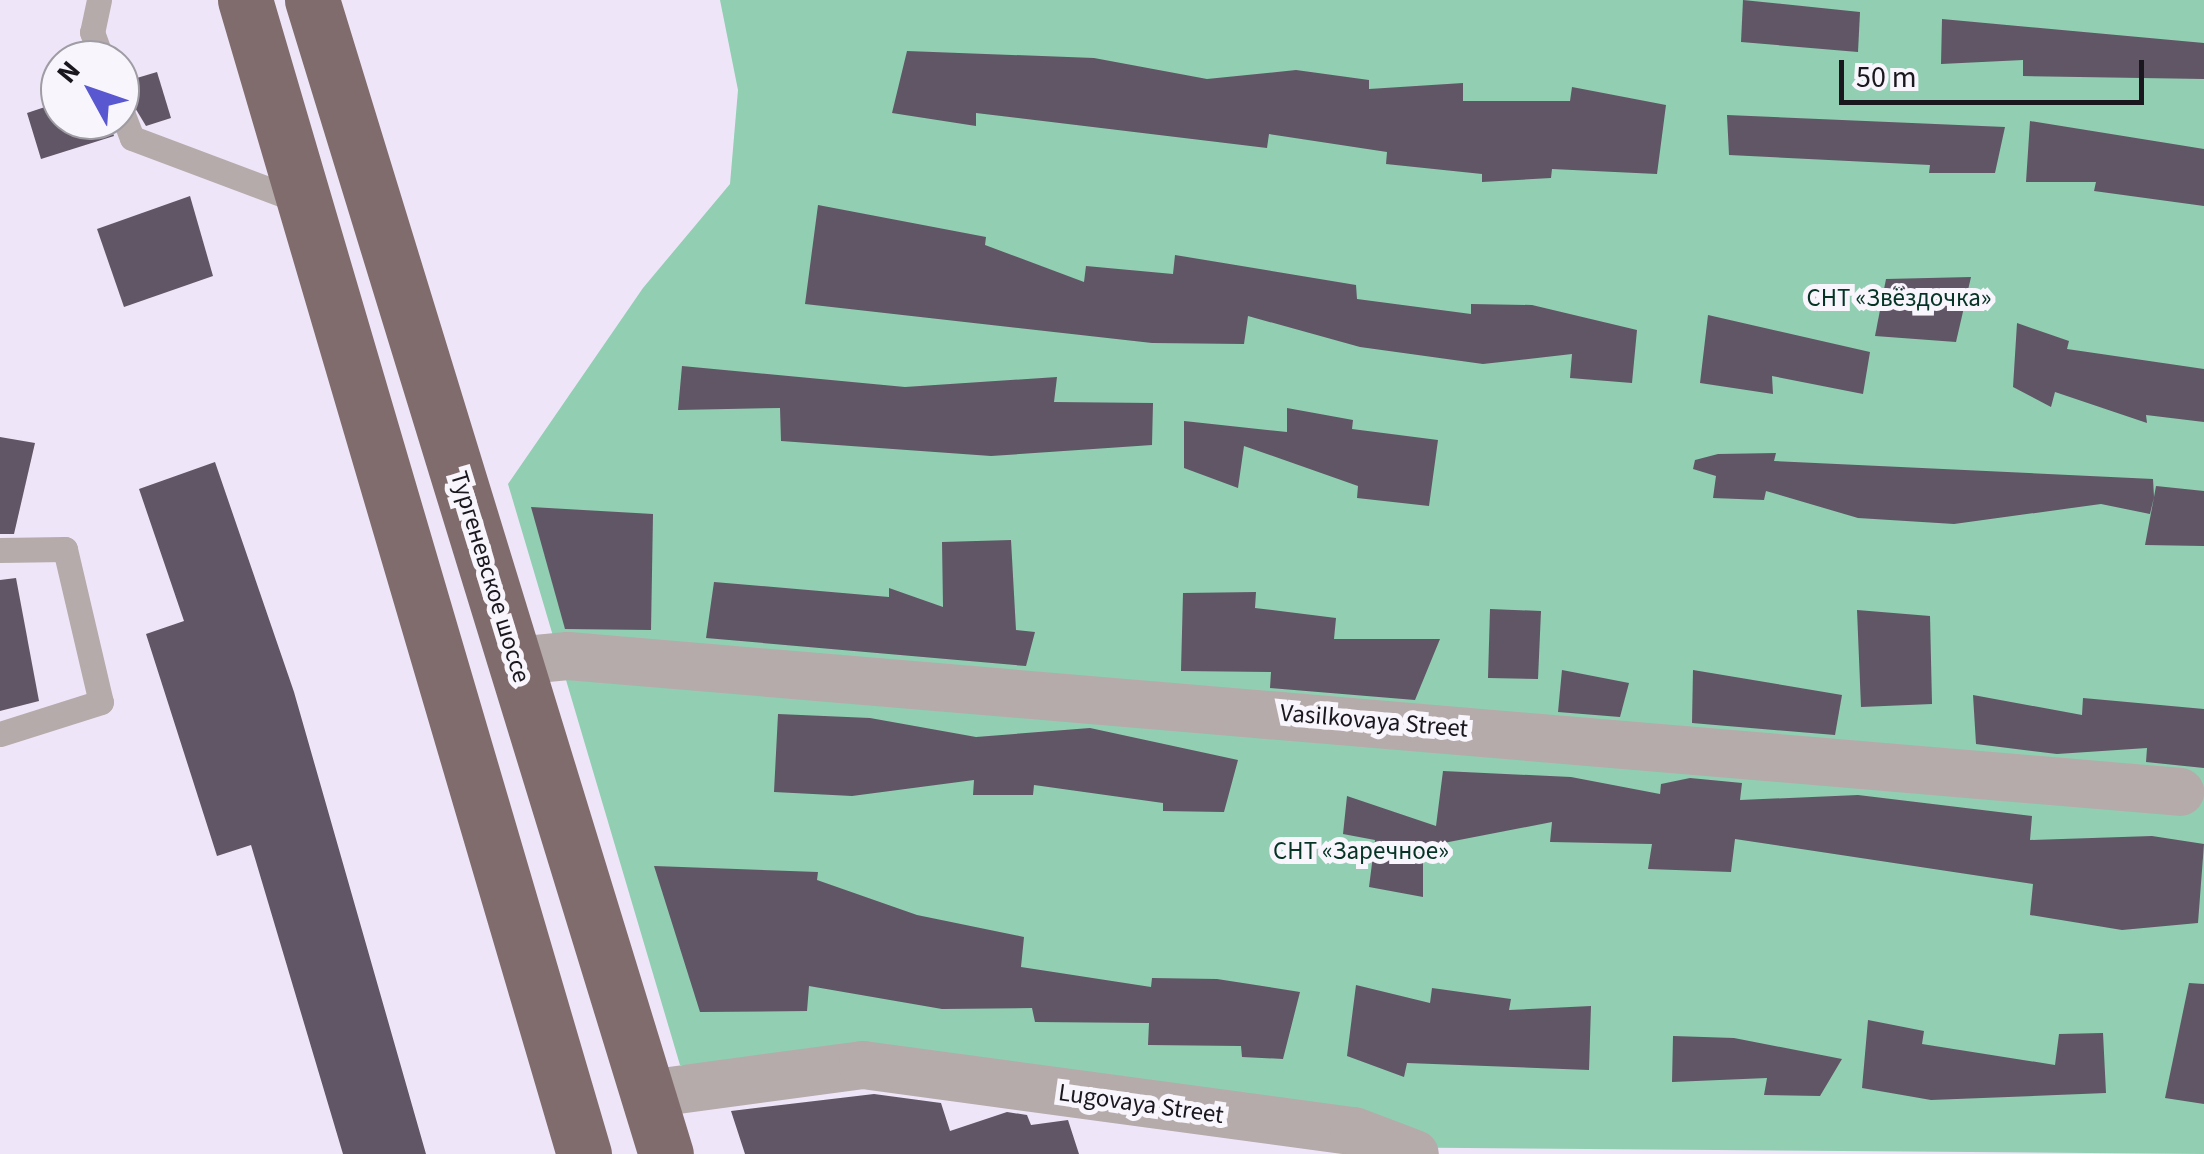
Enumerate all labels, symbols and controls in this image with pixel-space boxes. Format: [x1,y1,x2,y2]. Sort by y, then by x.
north arrow [40,40,140,140]
scale bar [1844,40,2149,102]
text: N [47,52,90,92]
text: 50 m [1856,56,1917,99]
park label: СНТ «Звёздочка» [1806,283,1992,313]
street label: Тургеневское шоссе [444,468,536,686]
street label: Vasilkovaya Street [1279,698,1469,744]
park label: СНТ «Заречное» [1273,836,1449,866]
street label: Lugovaya Street [1057,1078,1225,1130]

